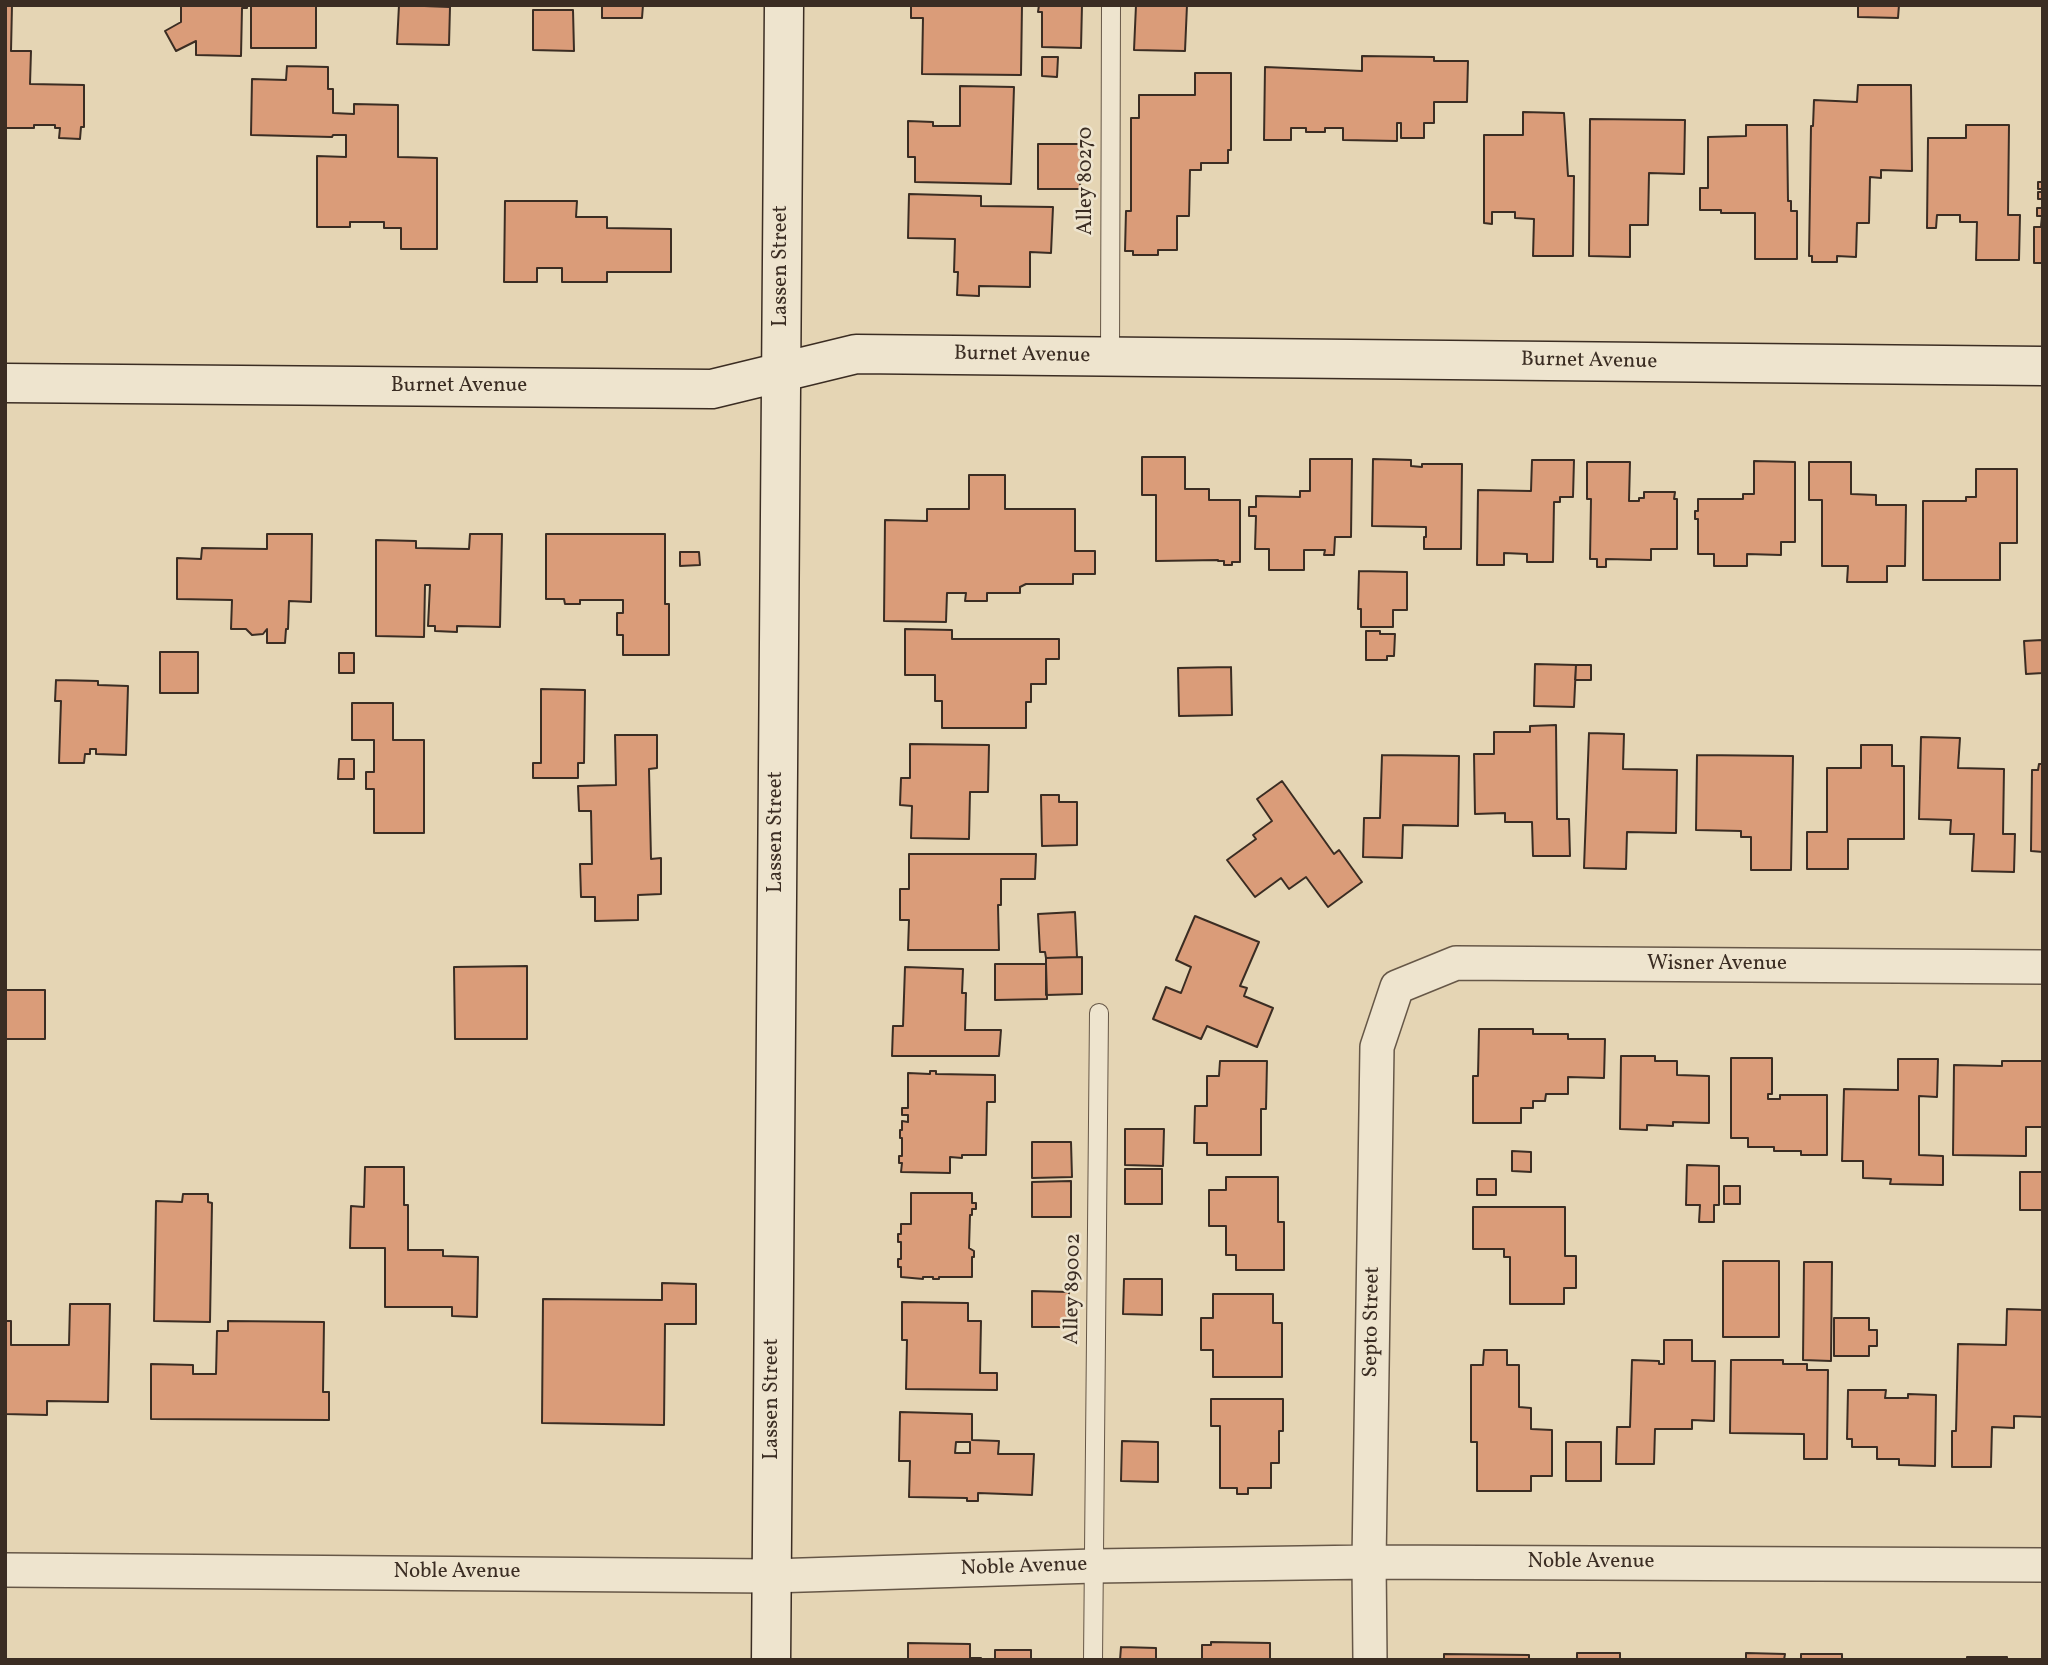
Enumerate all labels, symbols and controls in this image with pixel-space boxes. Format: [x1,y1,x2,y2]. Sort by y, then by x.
street label: Alley 80270 [1074,127,1100,235]
street label: Lassen Street [769,205,795,327]
street label: Burnet Avenue [954,342,1090,370]
street label: Burnet Avenue [1521,348,1657,376]
street label: Burnet Avenue [391,374,527,400]
street label: Lassen Street [764,771,790,893]
street label: Wisner Avenue [1647,952,1787,978]
street label: Alley 89002 [1060,1233,1088,1345]
street label: Septo Street [1359,1266,1387,1378]
street label: Lassen Street [760,1338,786,1460]
street label: Noble Avenue [1528,1550,1654,1576]
street label: Noble Avenue [960,1553,1088,1583]
street label: Noble Avenue [394,1560,520,1586]

